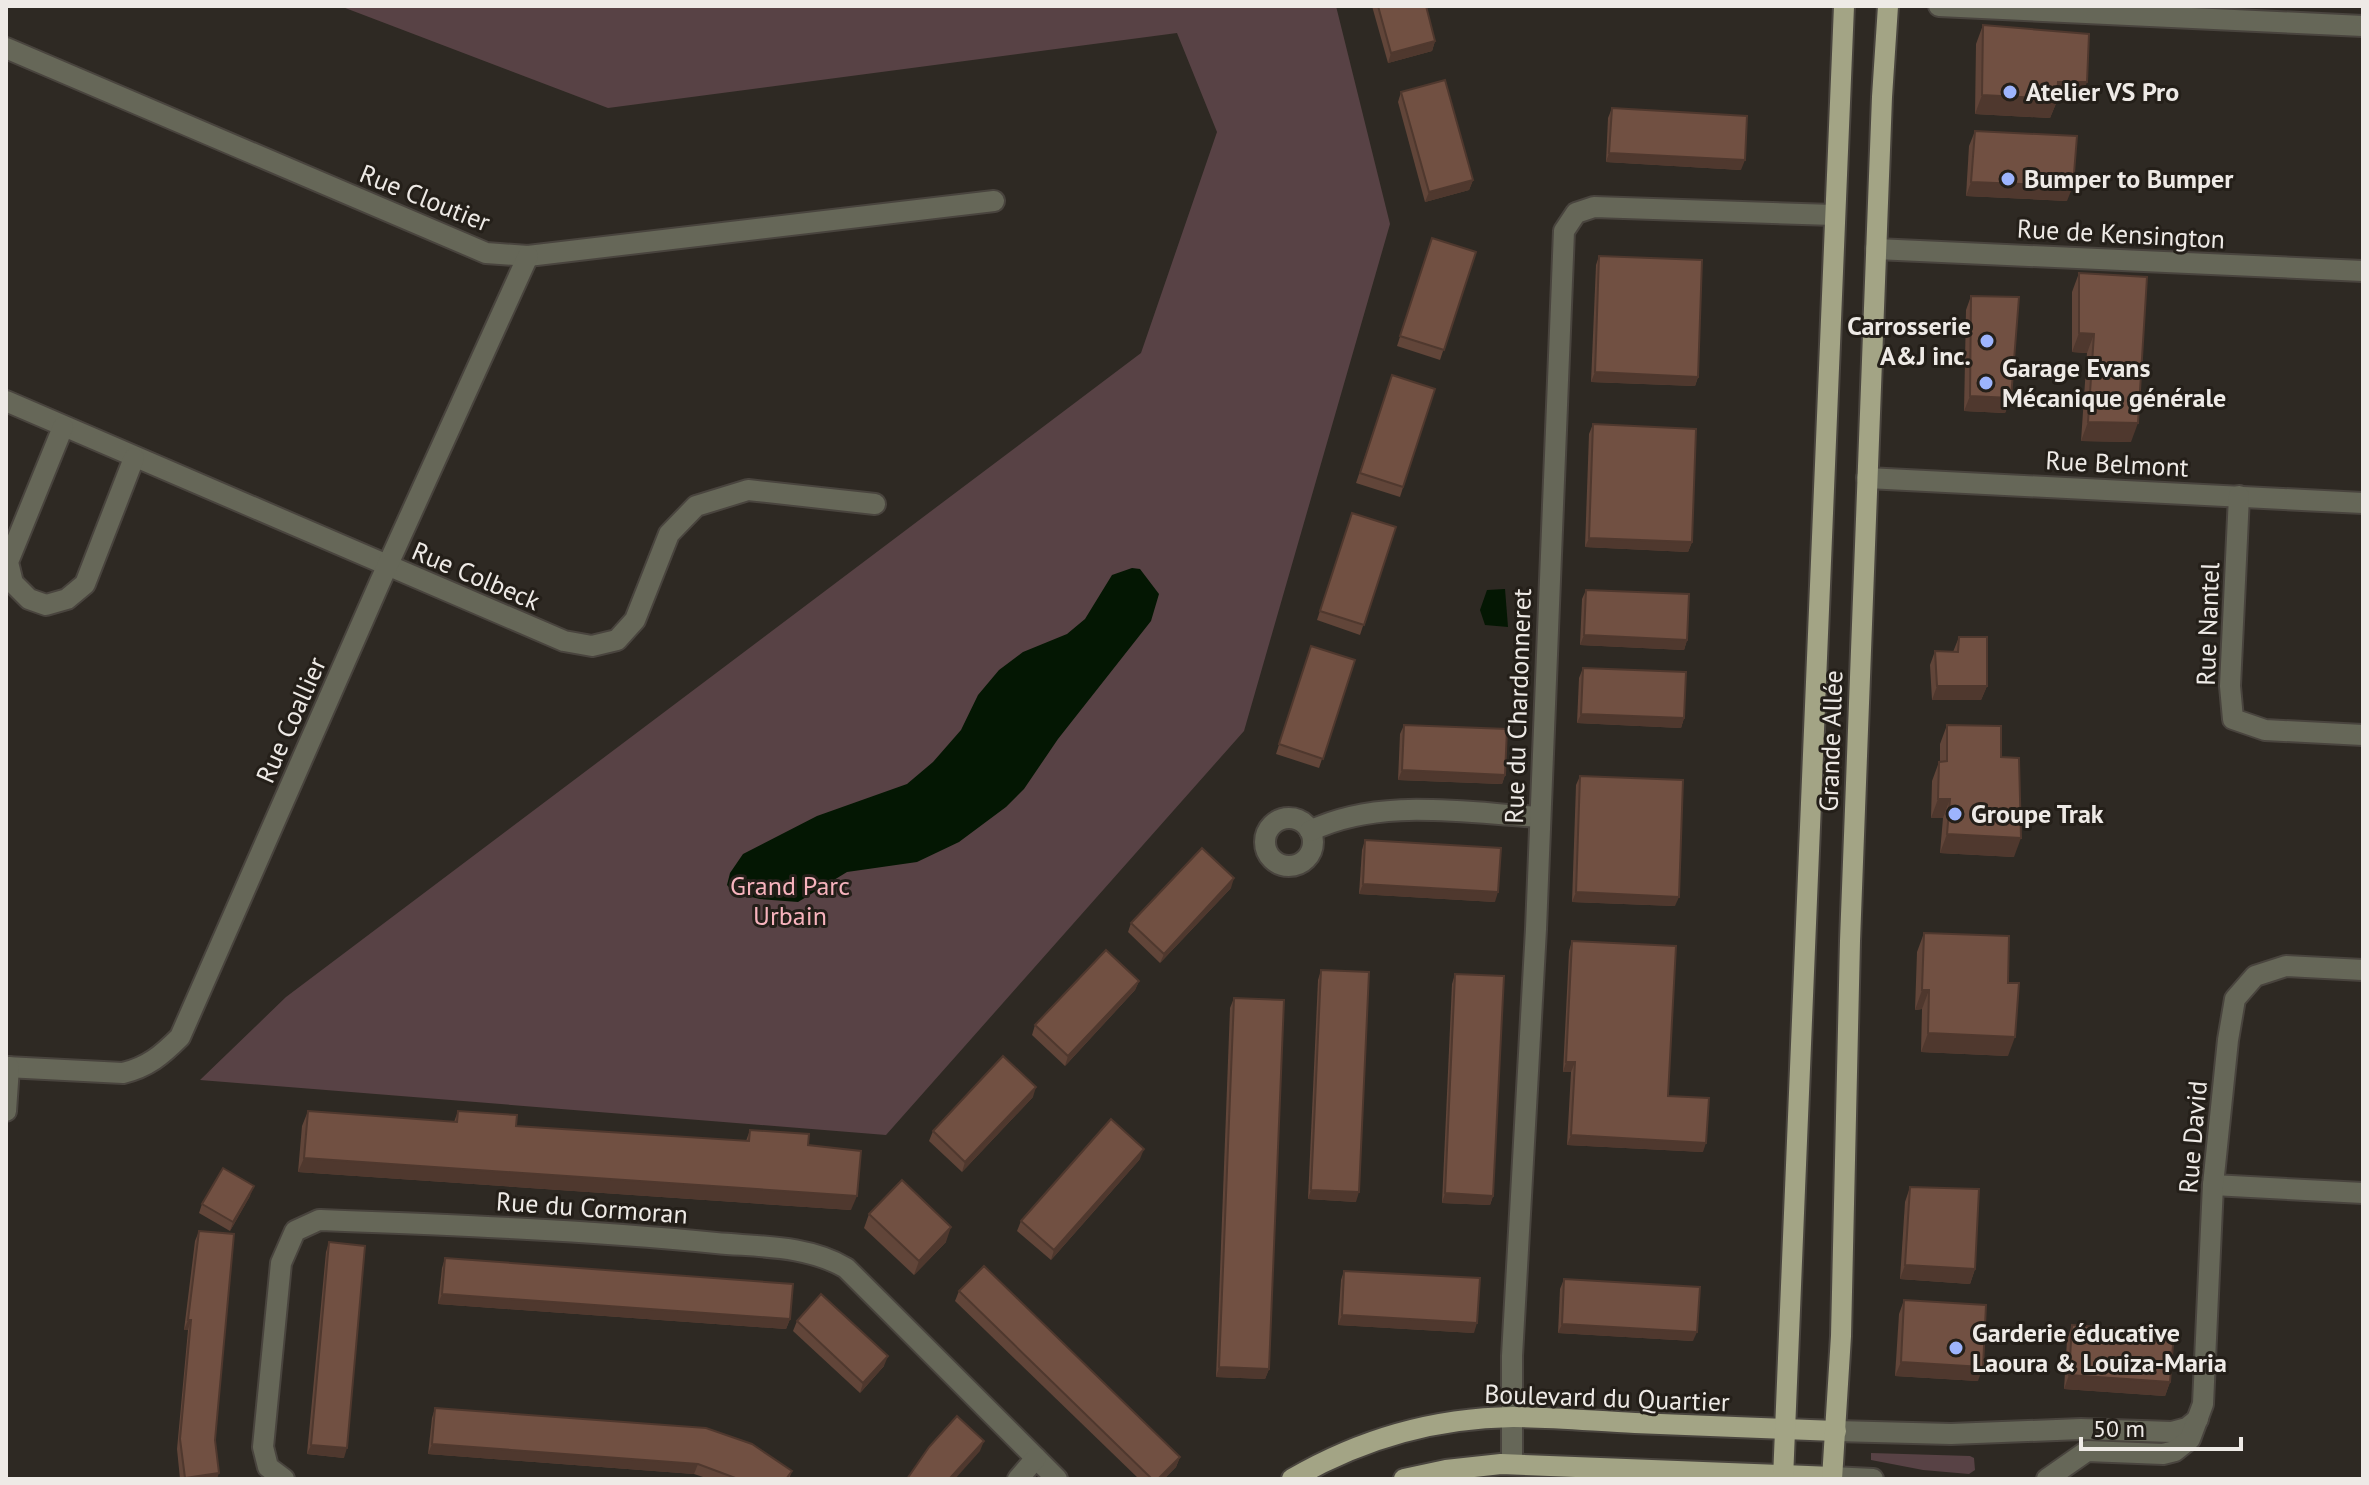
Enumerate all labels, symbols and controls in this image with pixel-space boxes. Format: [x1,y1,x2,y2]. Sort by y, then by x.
place label: Atelier VS Pro [2026,75,2179,108]
marker: Atelier VS Pro [2001,83,2019,101]
street label: Rue Cloutier [355,156,495,239]
place label: Bumper to Bumper [2024,162,2234,195]
marker: Bumper to Bumper [1999,170,2017,188]
street label: Rue de Kensington [2016,212,2226,255]
place label: Carrosserie A&J inc. [1847,309,1971,372]
marker: Carrosserie A&J inc. [1978,332,1996,350]
place label: Garage Evans Mécanique générale [2002,351,2226,414]
marker: Garage Evans Mécanique générale [1977,374,1995,392]
street label: Rue Belmont [2045,443,2190,484]
street label: Rue Colbeck [407,534,546,618]
street label: Rue Nantel [2189,561,2226,686]
street label: Rue du Chardonneret [1497,588,1538,824]
street label: Rue Coallier [248,652,333,788]
street label: Grande Allée [1812,670,1849,812]
place label: Groupe Trak [1971,797,2104,830]
marker: Groupe Trak [1946,805,1964,823]
park label: Grand Parc Urbain [730,869,850,932]
street label: Rue David [2171,1079,2214,1195]
street label: Rue du Cormoran [495,1184,689,1231]
place label: Garderie éducative Laoura & Louiza-Maria [1972,1316,2227,1379]
marker: Garderie éducative Laoura & Louiza-Maria [1947,1339,1965,1357]
street label: Boulevard du Quartier [1484,1377,1730,1418]
scale bar [2081,1401,2241,1451]
text: 50 m [2093,1413,2145,1444]

